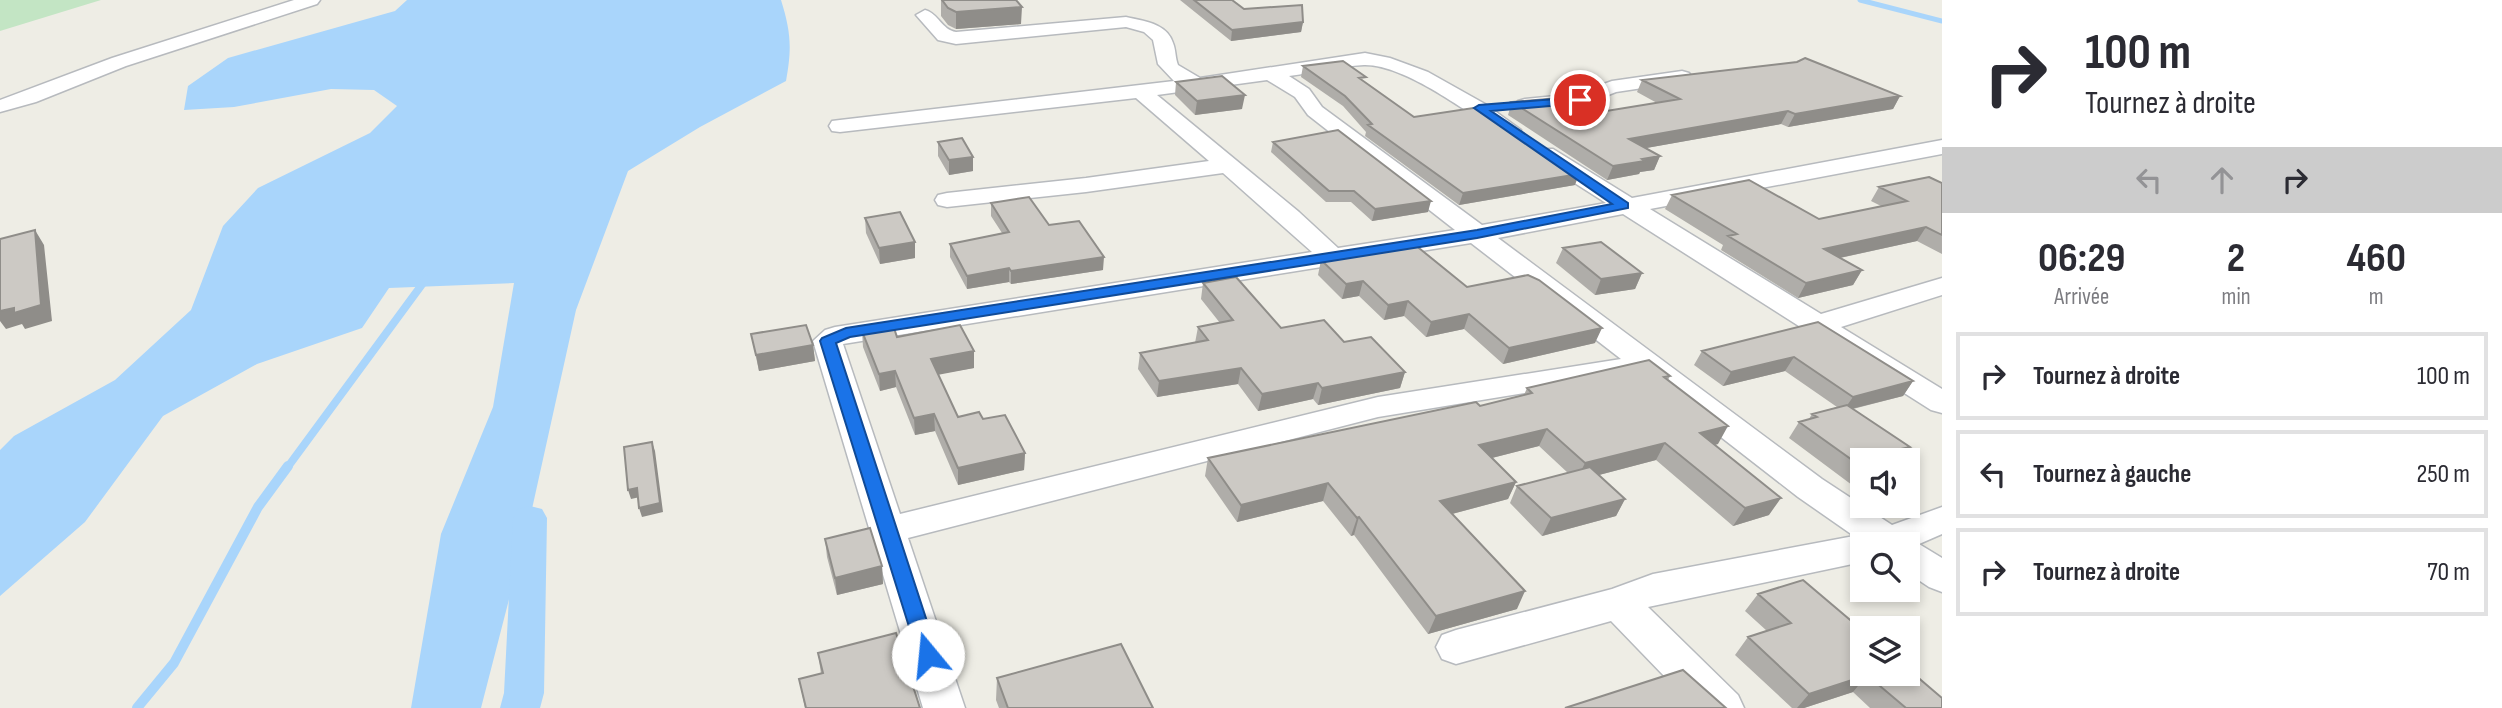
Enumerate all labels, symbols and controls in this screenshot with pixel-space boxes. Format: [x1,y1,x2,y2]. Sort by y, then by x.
text: 100 m [2085,24,2191,83]
icon: right [1970,28,2061,119]
pin [1550,70,1610,130]
icon: arrive [1561,81,1599,119]
text: Tournez à droite [2085,84,2256,123]
icon: left [2130,161,2168,199]
icon: ahead [2203,161,2241,199]
icon: right [2276,161,2314,199]
text: 06:29 [2038,233,2126,284]
text: 2 [2227,233,2245,284]
text: 460 [2347,233,2406,284]
text: Arrivée [2054,283,2109,311]
text: min [2222,283,2251,311]
text: m [2369,283,2384,311]
icon: right [1974,357,2012,395]
text: Tournez à droite [2033,361,2180,392]
text: 100 m [2417,361,2470,392]
map controls [1850,448,1920,686]
button: sound [1850,448,1920,518]
icon: left [1974,455,2012,493]
text: Tournez à gauche [2033,459,2191,490]
text: 250 m [2416,459,2470,490]
button: search [1850,532,1920,602]
icon: right [1974,553,2012,591]
text: Tournez à droite [2033,557,2180,588]
text: 70 m [2427,557,2470,588]
button: layers [1850,616,1920,686]
position arrow [891,618,965,692]

